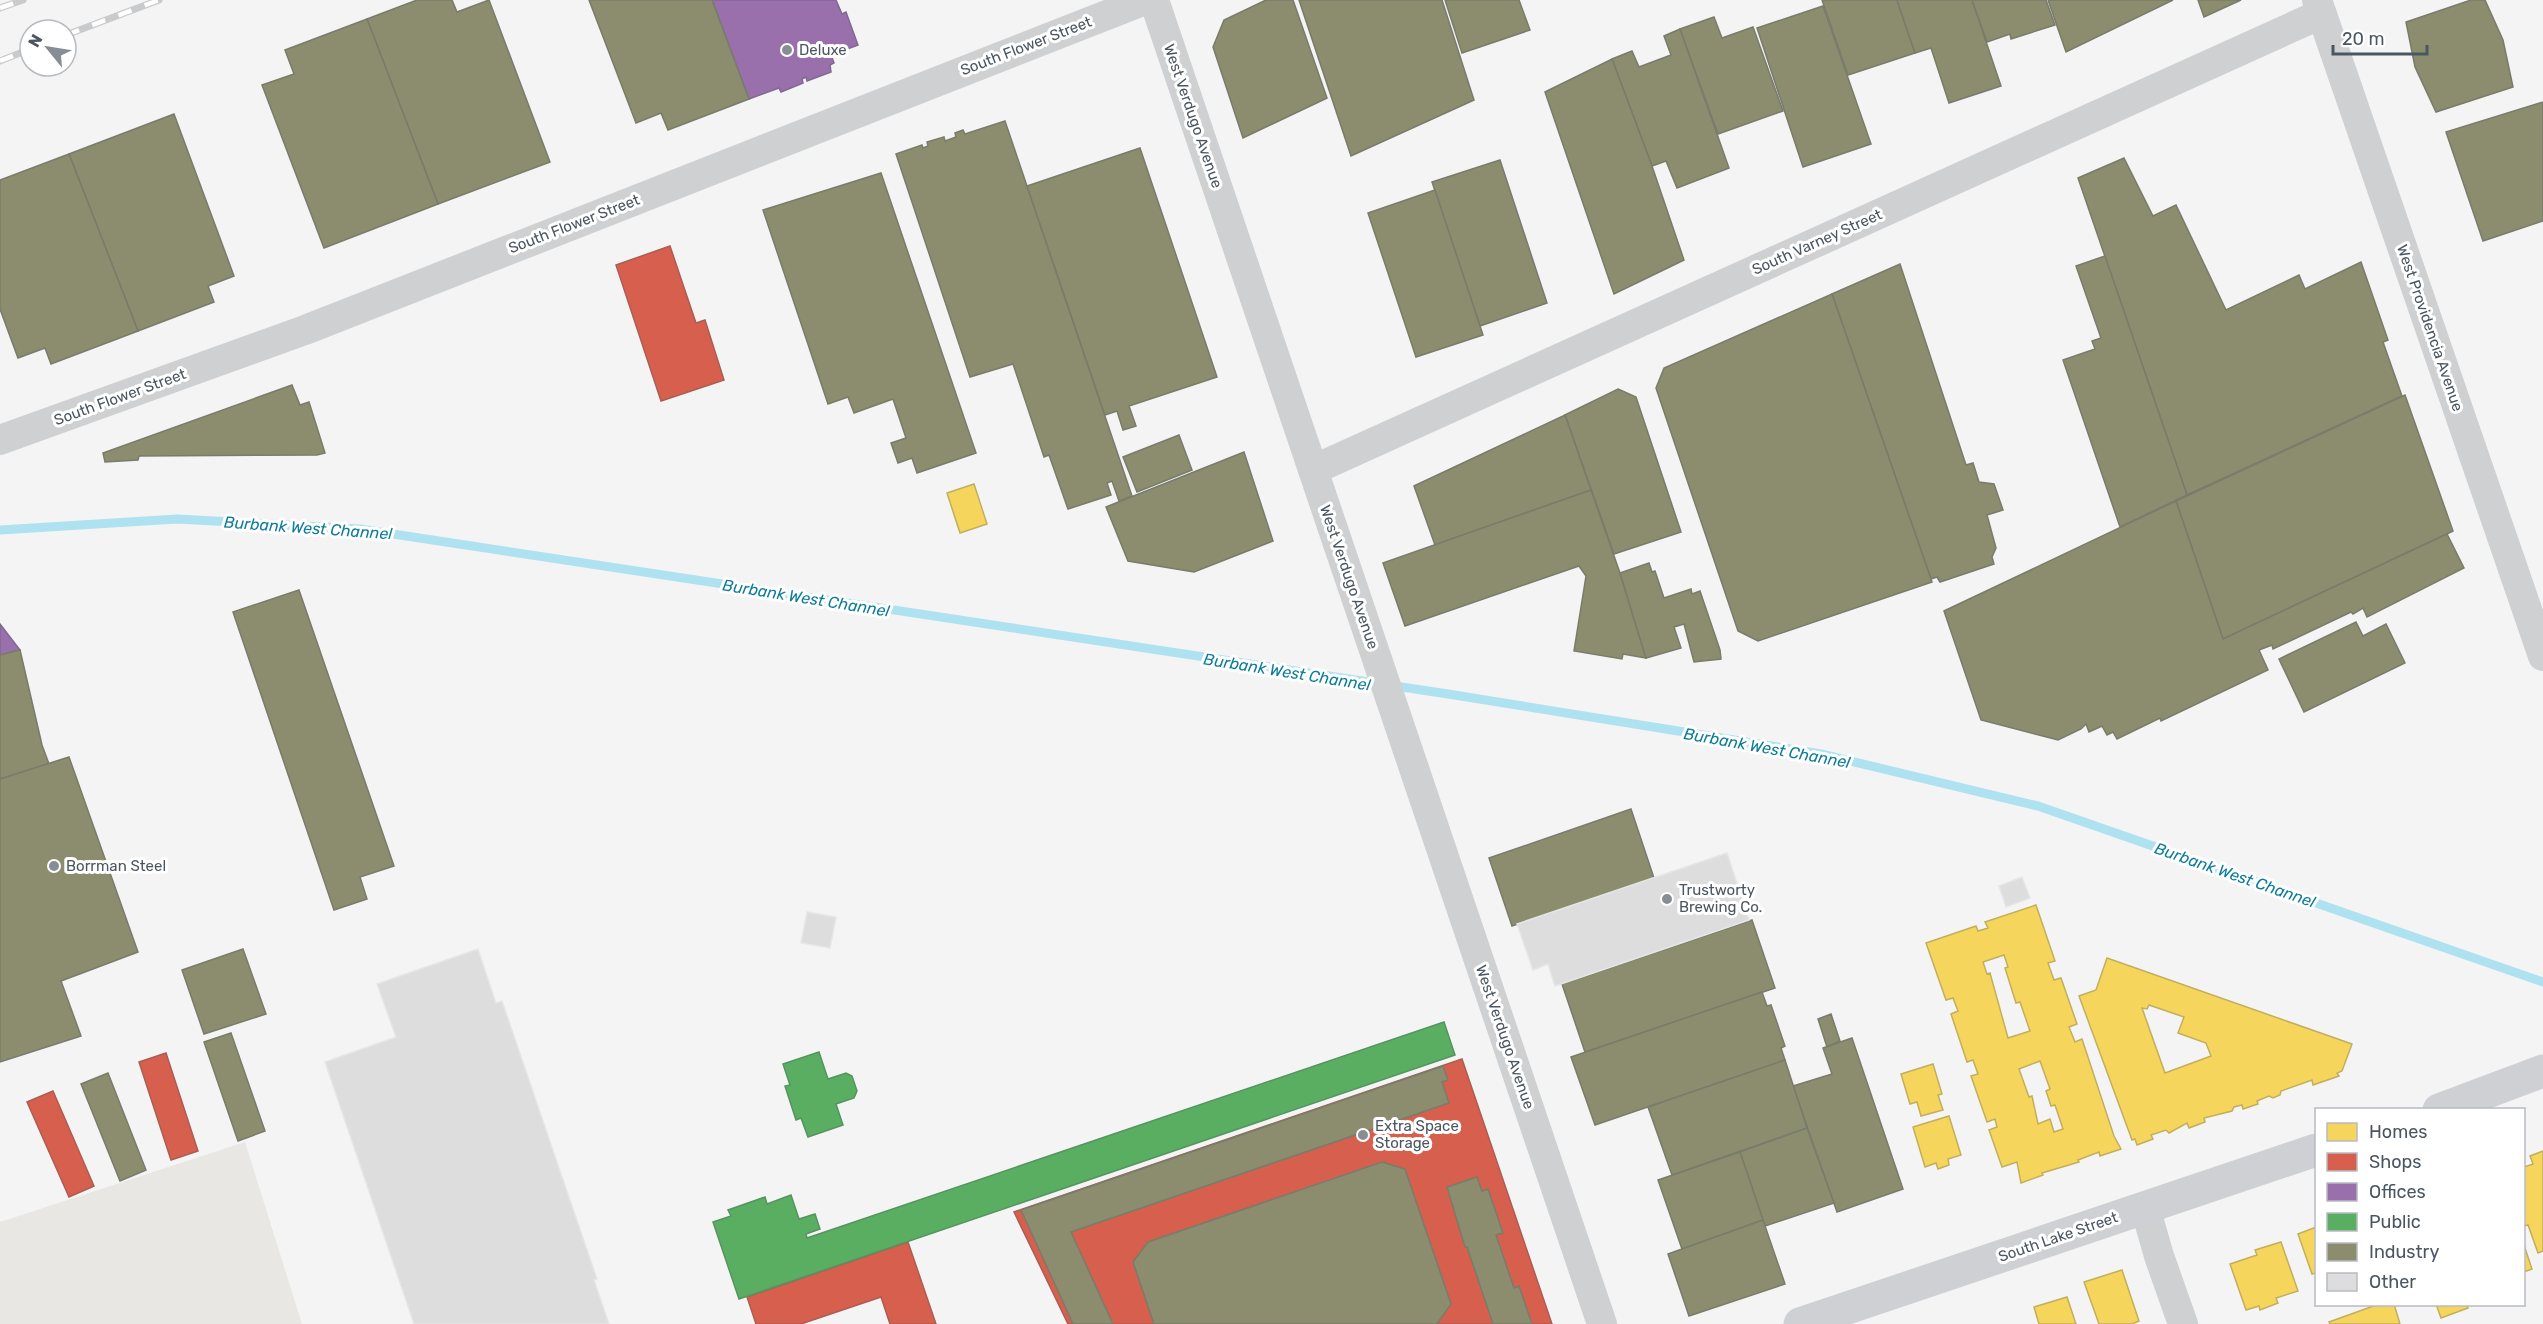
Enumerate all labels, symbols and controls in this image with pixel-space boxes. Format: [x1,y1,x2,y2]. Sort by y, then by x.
street label: South Flower Street [958,13,1094,79]
north arrow [18,18,78,78]
scale bar [2333,18,2428,56]
text: 20 m [2342,28,2384,50]
text: N [24,31,47,50]
place label: Deluxe [799,41,847,59]
street label: West Verdugo Avenue [1160,42,1226,190]
marker: Deluxe [780,43,794,57]
street label: South Flower Street [506,191,642,257]
street label: South Varney Street [1749,205,1885,279]
street label: West Providencia Avenue [2393,242,2467,414]
street label: South Flower Street [52,365,189,429]
street label: West Verdugo Avenue [1316,503,1382,651]
water label: Burbank West Channel [223,513,394,543]
water label: Burbank West Channel [721,575,892,621]
water label: Burbank West Channel [1202,649,1373,695]
water label: Burbank West Channel [1682,724,1853,772]
water label: Burbank West Channel [2152,839,2319,912]
place label: Borrman Steel [66,857,166,875]
marker: Borrman Steel [47,859,61,873]
place label: Trustworty Brewing Co. [1679,881,1762,916]
marker: Trustworty Brewing Co. [1660,892,1674,906]
street label: West Verdugo Avenue [1472,963,1538,1111]
legend [2315,1108,2525,1306]
place label: Extra Space Storage [1375,1117,1459,1152]
text: Homes [2369,1121,2427,1143]
marker: Extra Space Storage [1356,1128,1370,1142]
text: Shops [2369,1151,2421,1173]
text: Offices [2369,1181,2426,1203]
street label: South Lake Street [1996,1208,2120,1266]
text: Public [2369,1211,2421,1233]
text: Industry [2369,1241,2439,1263]
text: Other [2369,1271,2416,1293]

